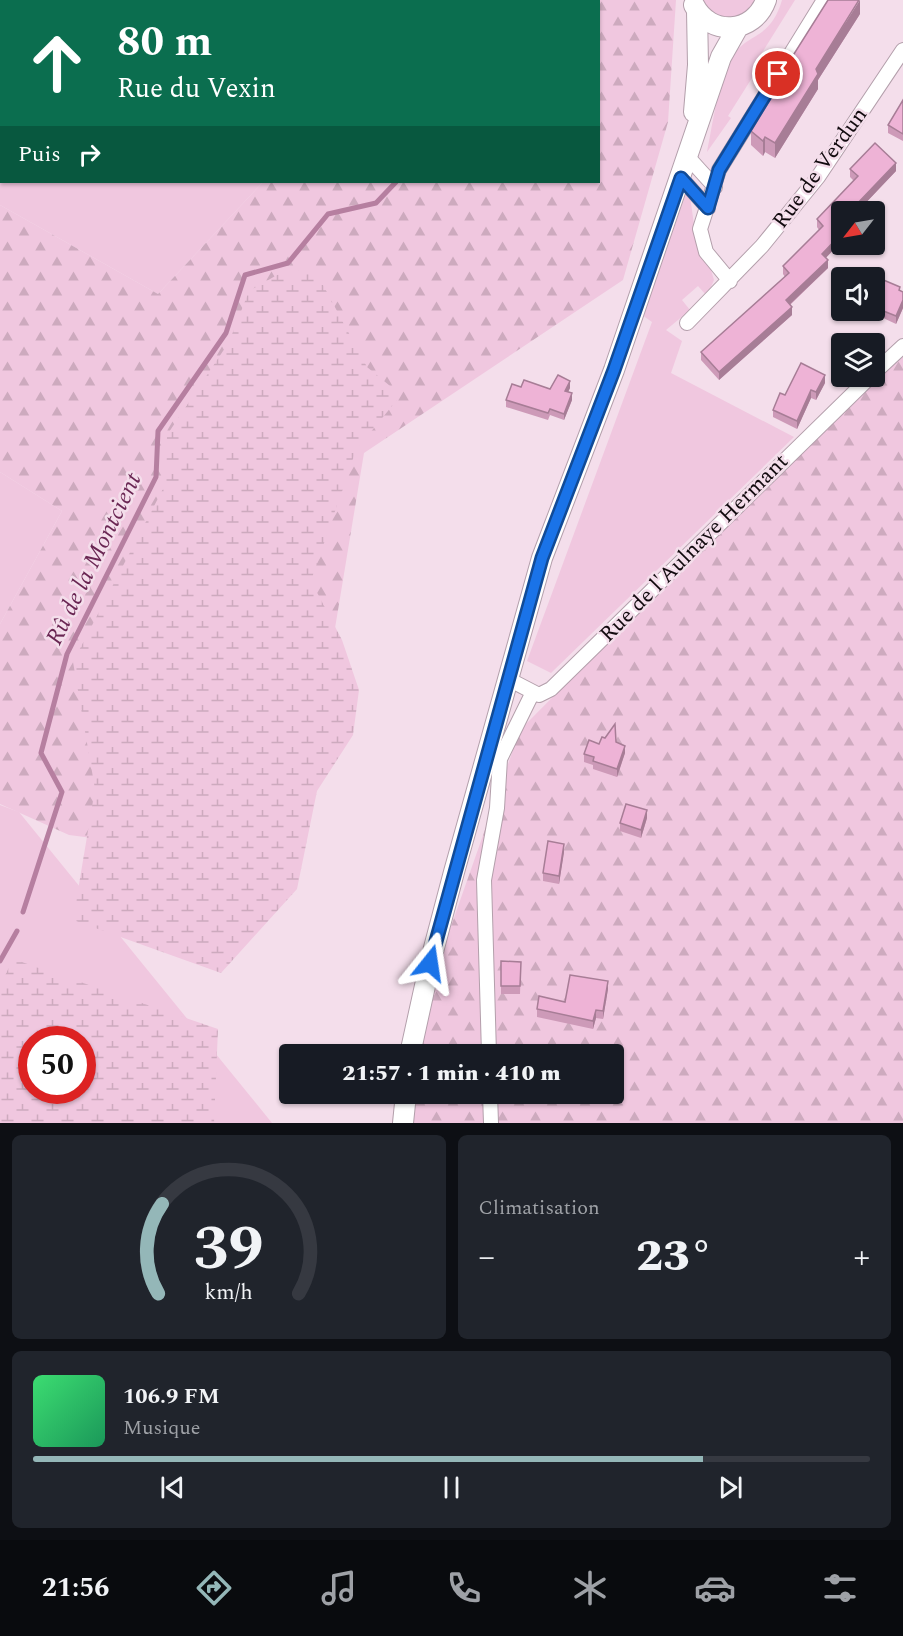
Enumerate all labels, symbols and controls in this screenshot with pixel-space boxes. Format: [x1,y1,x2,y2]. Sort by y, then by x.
text: 80 m [117,11,212,74]
icon: ahead [18,24,96,102]
pin [752,48,803,99]
icon: arrive [761,57,794,90]
text: Rue du Vexin [117,68,276,110]
street label: Rue de Verdun [764,100,876,236]
text: Puis [18,138,61,171]
icon: right [73,138,106,171]
north arrow [831,201,885,255]
map controls [831,201,885,387]
button: sound [831,267,885,321]
button: layers [831,333,885,387]
street label: Rue de l'Aulnaye Hermant [592,446,796,650]
water label: Rû de la Montcient [37,466,152,651]
position arrow [398,931,462,995]
speed limit sign: 50 [18,1026,96,1104]
text: 21:57 · 1 min · 410 m [342,1057,561,1090]
text: Climatisation [479,1193,600,1223]
text: 39 [194,1202,264,1297]
text: 23° [636,1222,713,1291]
text: − [479,1232,495,1282]
text: + [853,1232,870,1282]
text: km/h [205,1276,253,1309]
text: 106.9 FM [123,1380,220,1413]
text: Musique [123,1413,200,1443]
icon: previous [156,1471,189,1504]
icon: pause [435,1471,468,1504]
icon: next [714,1471,747,1504]
text: 21:56 [42,1567,109,1609]
icon: directions [193,1567,235,1609]
icon: music [318,1567,360,1609]
icon: phone [443,1567,485,1609]
icon: climate [569,1567,611,1609]
icon: car [694,1567,736,1609]
icon: filters [819,1567,861,1609]

